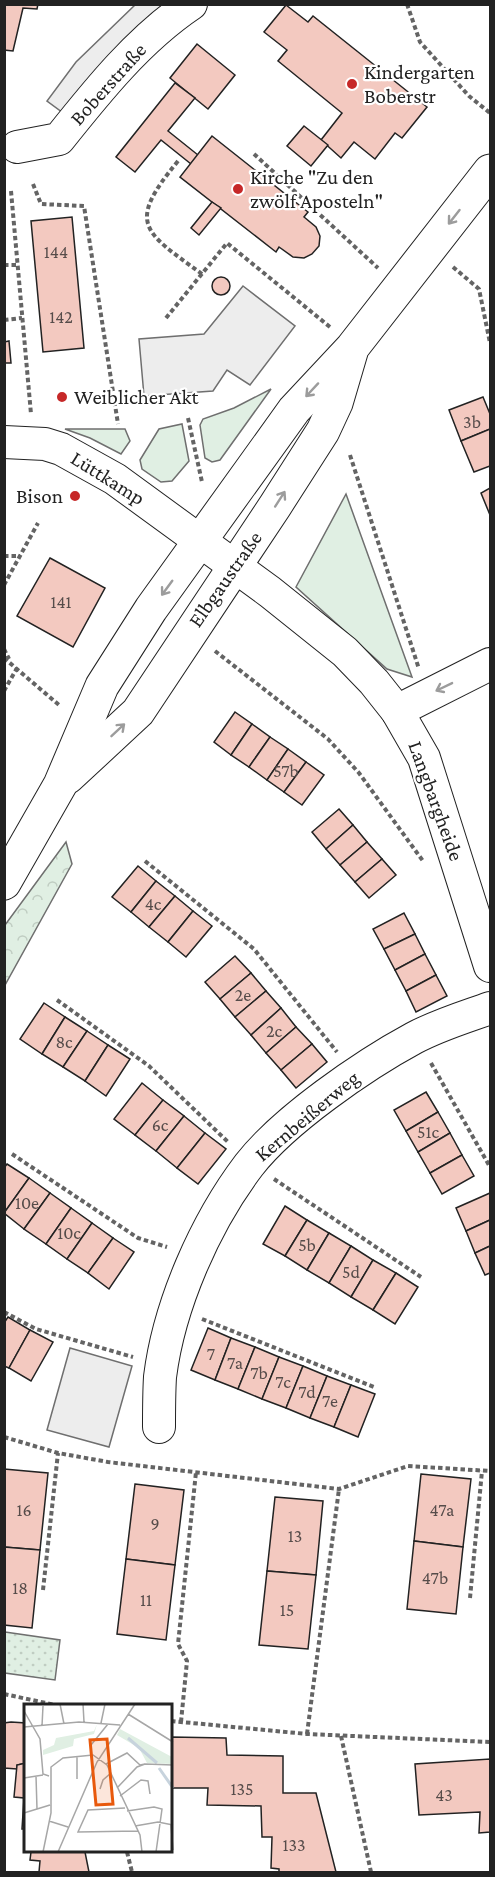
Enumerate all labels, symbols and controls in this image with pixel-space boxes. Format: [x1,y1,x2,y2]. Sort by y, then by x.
street label: Boberstraße [65,38,151,130]
place label: Kindergarten Boberstr [364,60,475,108]
marker: Kindergarten Boberstr [345,77,359,91]
place label: Kirche "Zu den zwölf Aposteln" [250,165,383,213]
marker: Kirche "Zu den zwölf Aposteln" [231,182,245,196]
one-way arrow [448,209,461,225]
house number: 144 [44,242,68,262]
house number: 142 [49,307,73,327]
one-way arrow [305,383,319,398]
place label: Weiblicher Akt [74,385,199,409]
marker: Weiblicher Akt [55,390,69,404]
house number: 3b [463,412,481,432]
street label: Lüttkamp [66,446,150,510]
place label: Bison [16,484,63,508]
marker: Bison [68,489,82,503]
one-way arrow [274,491,286,508]
street label: Elbgaustraße [183,526,267,632]
one-way arrow [161,579,173,595]
house number: 141 [50,592,72,612]
one-way arrow [435,682,453,693]
one-way arrow [110,724,125,738]
street label: Langbargheide [403,738,469,864]
house number: 57b [273,761,299,781]
house number: 4c [145,894,162,914]
house number: 2e [235,985,251,1005]
house number: 2c [266,1021,283,1041]
house number: 8c [55,1032,73,1052]
street label: Kernbeißerweg [250,1066,364,1166]
house number: 6c [152,1115,169,1135]
house number: 51c [417,1122,439,1142]
house number: 10e [15,1193,39,1213]
house number: 10c [57,1223,81,1243]
house number: 5b [298,1235,316,1255]
house number: 5d [342,1262,361,1282]
house number: 7 [207,1344,215,1364]
house number: 7a [227,1353,243,1373]
house number: 7b [250,1363,268,1383]
house number: 7c [275,1372,291,1392]
house number: 7d [298,1382,316,1402]
house number: 7e [322,1391,338,1411]
house number: 16 [16,1500,32,1520]
house number: 47a [430,1500,454,1520]
house number: 9 [150,1514,160,1534]
house number: 13 [288,1526,302,1546]
house number: 47b [422,1568,448,1588]
house number: 18 [12,1578,28,1598]
house number: 11 [140,1590,152,1610]
house number: 15 [280,1600,294,1620]
inset map [24,1704,172,1853]
house number: 135 [230,1779,254,1799]
house number: 43 [435,1785,453,1805]
house number: 133 [283,1835,305,1855]

